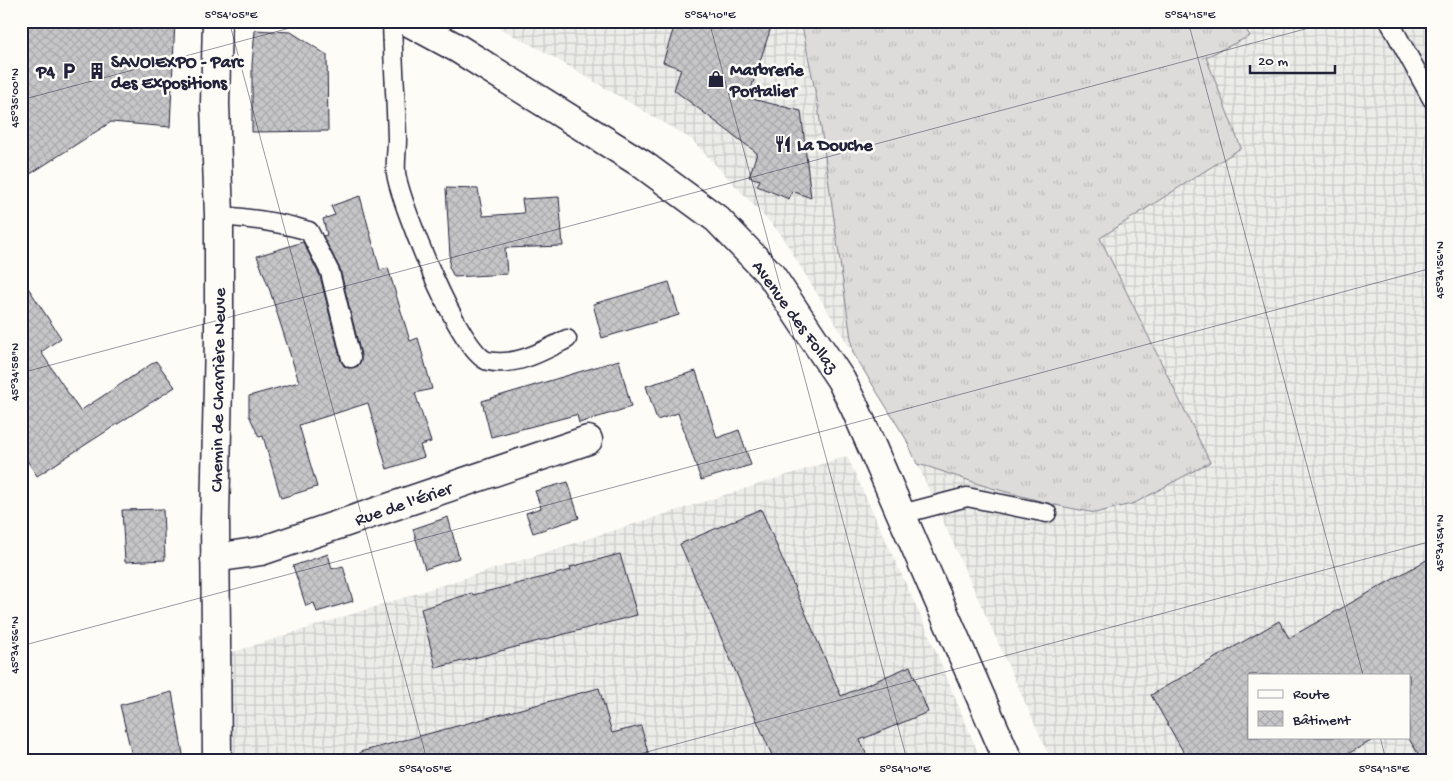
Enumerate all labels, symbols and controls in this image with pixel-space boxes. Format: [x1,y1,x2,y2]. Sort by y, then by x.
text: 5°54'05"E [205,9,258,23]
text: 5°54'10"E [685,9,736,23]
text: 5°54'15"E [1165,9,1216,23]
scale bar [1250,42,1336,74]
place label: SAVOIEXPO - Parc des Expositions [111,53,244,95]
text: 20 m [1258,53,1288,71]
parking icon: P4 [59,61,79,81]
building icon: SAVOIEXPO - Parc des Expositions [87,61,107,81]
place label: Marbrerie Portalier [729,61,804,103]
place label: P4 [36,63,55,84]
text: 45°35'00"N [9,68,23,128]
shop icon: Marbrerie Portalier [706,69,726,89]
restaurant icon: La Douche [773,134,793,154]
place label: La Douche [797,136,873,157]
text: 45°34'56"N [1434,241,1448,299]
street label: Avenue des Follaz [746,257,842,379]
street label: Chemin de Charrière Neuve [207,287,232,492]
text: 45°34'58"N [9,343,23,401]
street label: Rue de l'Érier [353,478,457,532]
text: 45°34'54"N [1434,514,1448,572]
text: 45°34'56"N [9,616,23,674]
legend [1248,674,1410,738]
text: Route [1293,686,1330,704]
text: Bâtiment [1292,712,1352,730]
text: 5°54'05"E [399,763,452,777]
text: 5°54'10"E [880,763,931,777]
text: 5°54'15"E [1359,763,1410,777]

